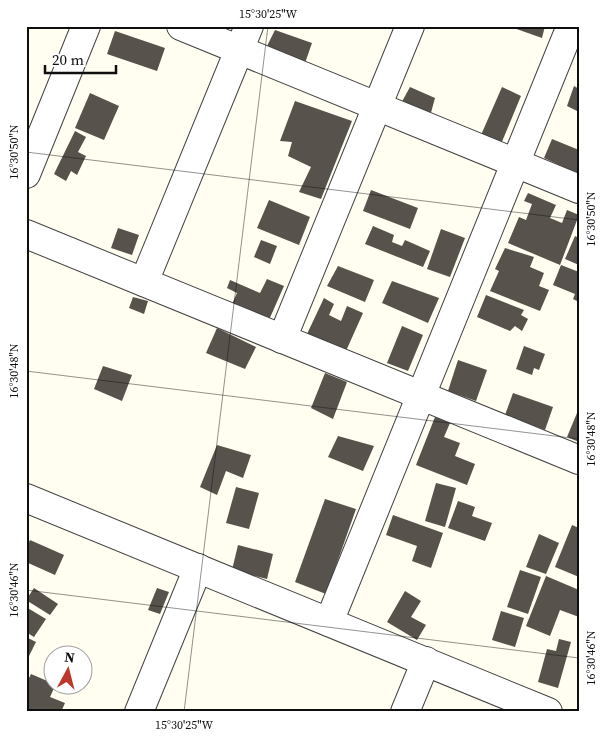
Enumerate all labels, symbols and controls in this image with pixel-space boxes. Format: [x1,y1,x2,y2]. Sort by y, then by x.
text: 15°30'25"W [239,6,297,22]
scale bar [45,42,116,74]
text: 20 m [52,49,84,70]
text: 16°30'50"N [6,124,22,180]
text: 16°30'50"N [583,191,599,247]
text: 16°30'48"N [6,343,22,399]
text: 16°30'48"N [583,411,599,467]
text: 16°30'46"N [6,562,22,618]
text: 16°30'46"N [583,630,599,686]
north arrow [42,646,92,696]
text: N [63,647,76,668]
text: 15°30'25"W [155,717,213,733]

